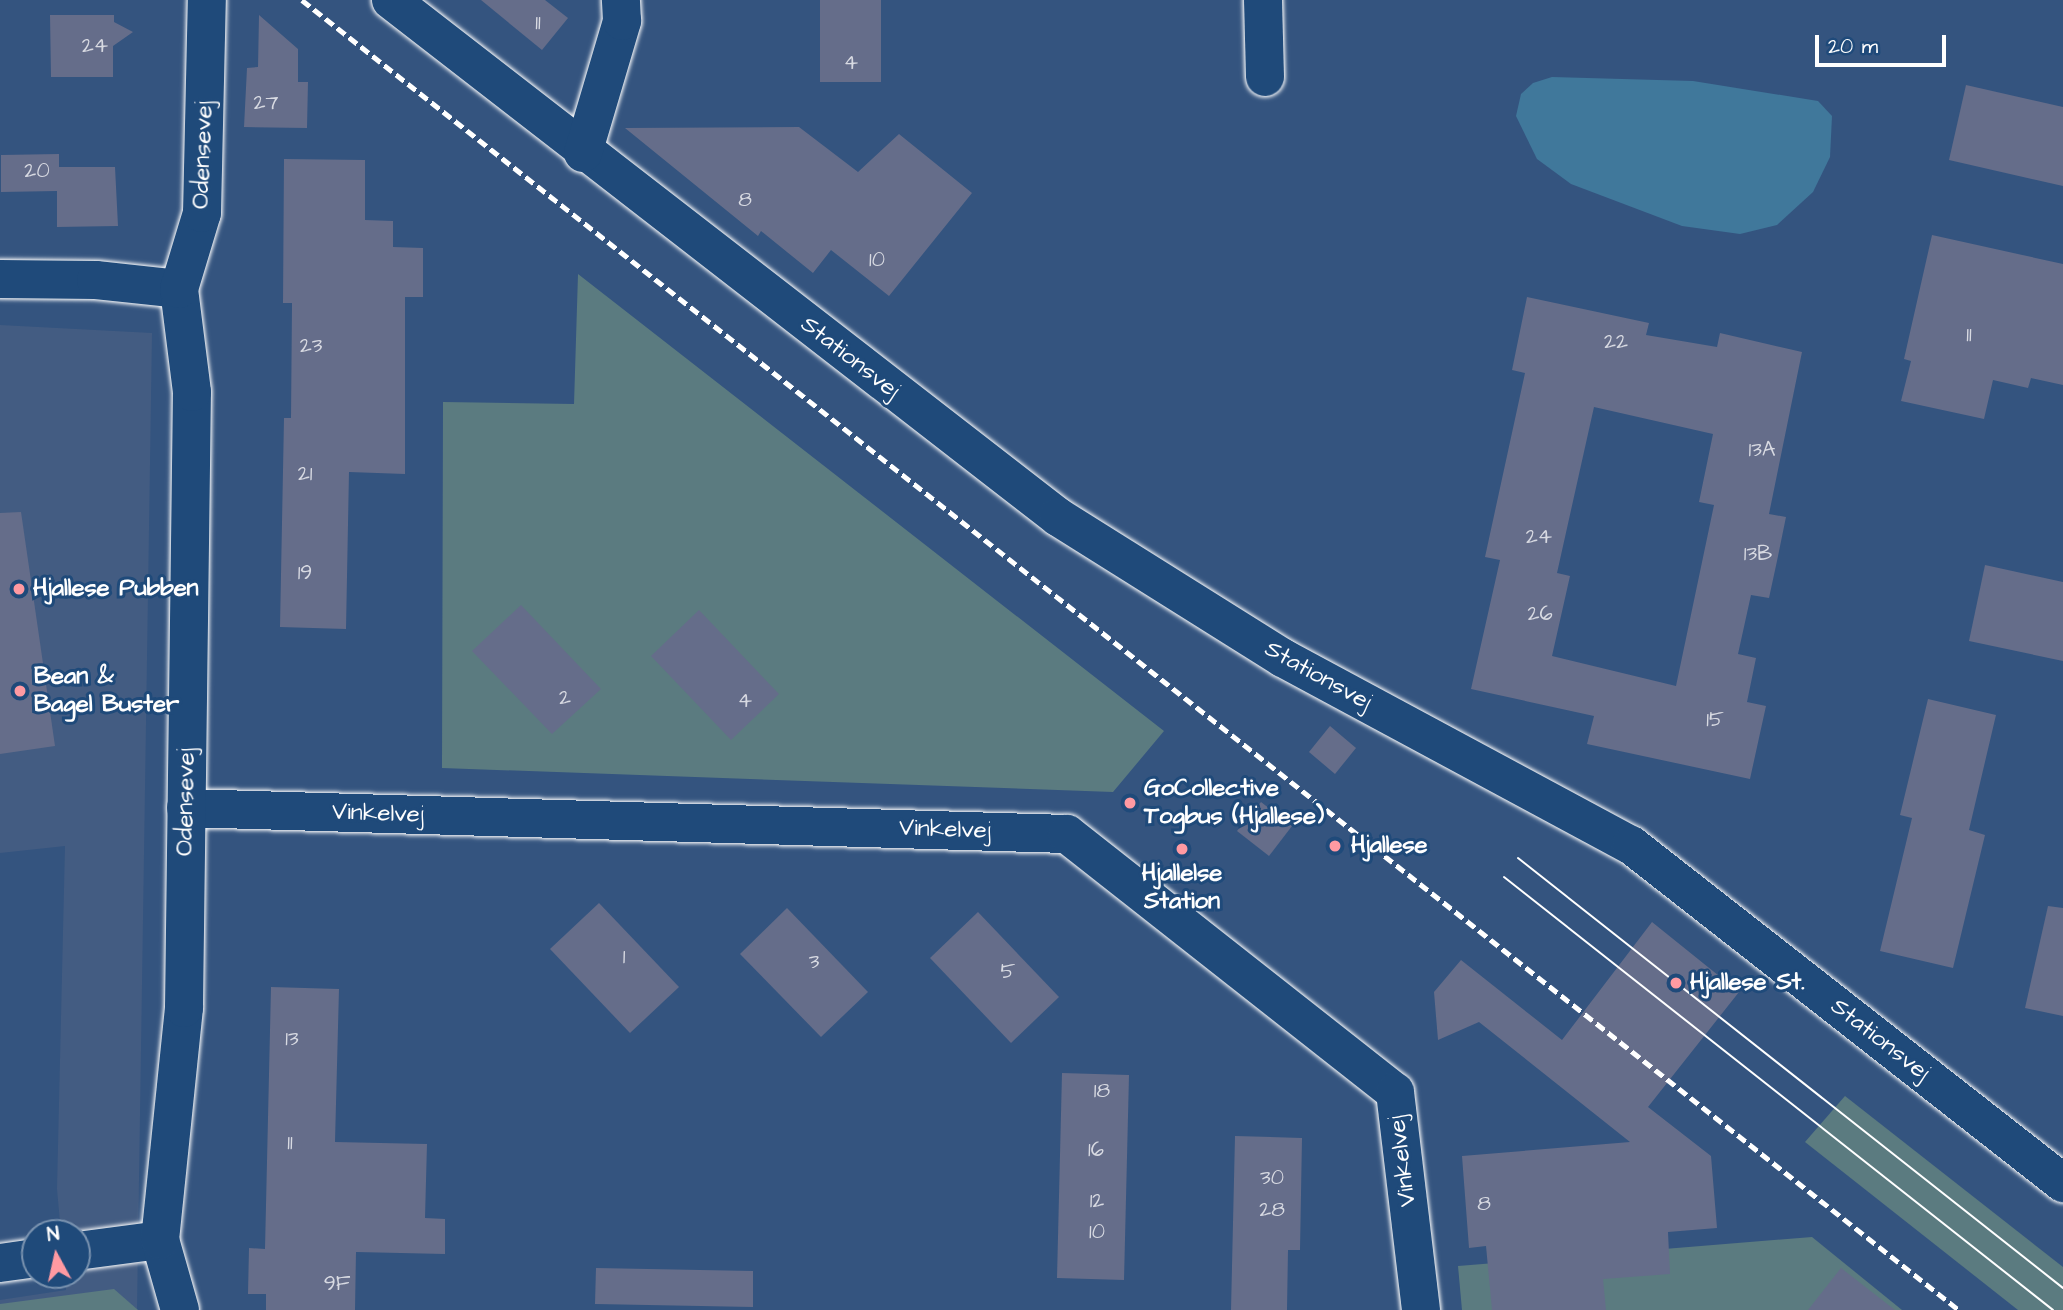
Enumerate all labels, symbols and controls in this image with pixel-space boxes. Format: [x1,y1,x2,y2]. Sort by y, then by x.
house number: 11 [535,10,541,36]
scale bar [1818,21,1949,65]
text: 20 m [1828,32,1878,61]
house number: 24 [82,33,108,59]
house number: 4 [844,50,858,76]
house number: 27 [254,90,278,116]
street label: Odensevej [187,100,219,210]
house number: 20 [24,158,50,184]
house number: 8 [738,187,752,213]
house number: 10 [869,247,885,273]
street label: Stationsvej [795,310,905,406]
house number: 11 [1966,322,1972,348]
house number: 22 [1604,329,1628,355]
house number: 23 [300,333,322,359]
house number: 13A [1749,437,1775,463]
house number: 21 [298,461,312,487]
house number: 24 [1526,524,1552,550]
house number: 13B [1744,541,1772,567]
house number: 19 [298,560,312,586]
place label: Hjallese Pubben [33,575,199,603]
marker: Hjallese Pubben [11,581,27,597]
house number: 26 [1527,601,1553,627]
street label: Stationsvej [1259,635,1377,717]
place label: Bean & Bagel Buster [34,663,179,719]
marker: Bean & Bagel Buster [12,683,28,699]
house number: 2 [559,685,571,711]
house number: 4 [738,688,752,714]
house number: 15 [1706,707,1724,733]
street label: Odensevej [171,748,201,856]
place label: GoCollective Togbus (Hjallese) [1144,775,1324,831]
marker: GoCollective Togbus (Hjallese) [1122,795,1138,811]
street label: Vinkelvej [332,798,424,830]
street label: Vinkelvej [899,814,991,846]
place label: Hjallese [1351,832,1428,860]
marker: Hjallese [1325,836,1345,856]
marker: Hjallelse Station [1174,841,1190,857]
place label: Hjallelse Station [1142,860,1222,916]
house number: 1 [623,944,625,970]
house number: 3 [809,949,819,975]
house number: 5 [1001,959,1015,985]
place label: Hjallese St. [1690,969,1805,997]
marker: Hjallese St. [1668,975,1684,991]
street label: Stationsvej [1825,992,1935,1088]
house number: 13 [285,1026,299,1052]
house number: 18 [1094,1078,1110,1104]
street label: Vinkelvej [1383,1114,1423,1208]
house number: 11 [287,1130,293,1156]
house number: 16 [1088,1137,1104,1163]
house number: 30 [1260,1165,1284,1191]
house number: 12 [1090,1188,1104,1214]
house number: 8 [1477,1191,1491,1217]
house number: 28 [1259,1197,1285,1223]
north arrow [21,1219,91,1289]
house number: 10 [1089,1219,1105,1245]
text: N [45,1220,61,1249]
house number: 9F [324,1271,350,1297]

